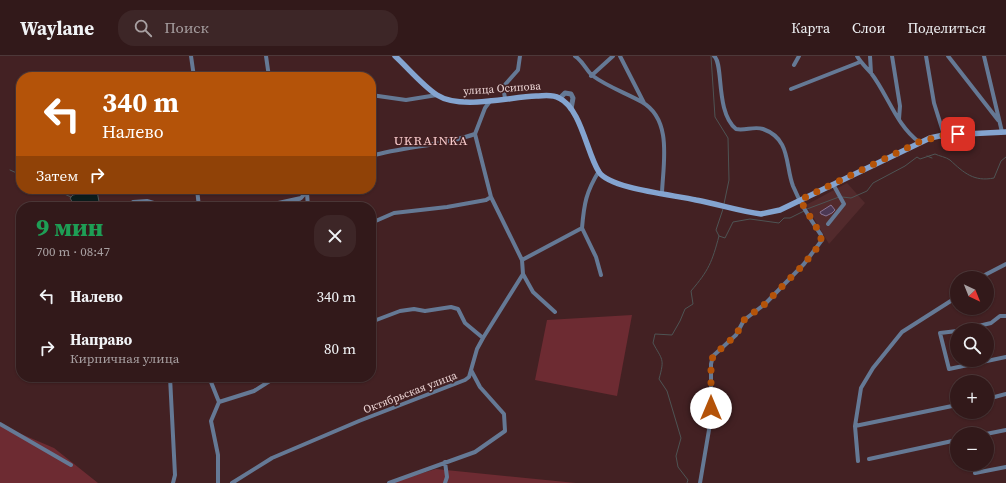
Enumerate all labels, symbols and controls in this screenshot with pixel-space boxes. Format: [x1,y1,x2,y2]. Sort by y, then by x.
search box [118,10,398,46]
text: Waylane [20,15,94,41]
icon: search [132,17,154,39]
text: Поиск [164,17,209,38]
text: Карта [791,18,830,38]
text: Слои [852,18,886,38]
text: Поделиться [908,18,986,38]
street label: улица Осипова [463,78,542,99]
text: 340 m [102,83,179,121]
icon: left [36,88,88,140]
pin [941,117,975,151]
text: Налево [102,119,164,144]
icon: arrive [947,123,969,145]
district label: UKRAINKA [394,132,468,149]
icon: right [86,164,108,186]
text: Затем [36,165,78,186]
text: 9 мин [36,211,103,244]
button: close [314,215,356,257]
text: 700 m · 08:47 [36,243,110,260]
north arrow [950,271,994,315]
map controls [950,271,994,471]
icon: left [36,285,58,307]
text: Налево [70,286,123,307]
text: 340 m [316,286,356,307]
button: search [950,323,994,367]
text: Направо [70,329,132,350]
icon: right [36,337,58,359]
text: 80 m [324,338,356,359]
text: Кирпичная улица [70,350,179,367]
street label: Октябрьская улица [361,368,460,417]
button: + [950,375,994,419]
position arrow [690,387,732,429]
button: − [950,427,994,471]

